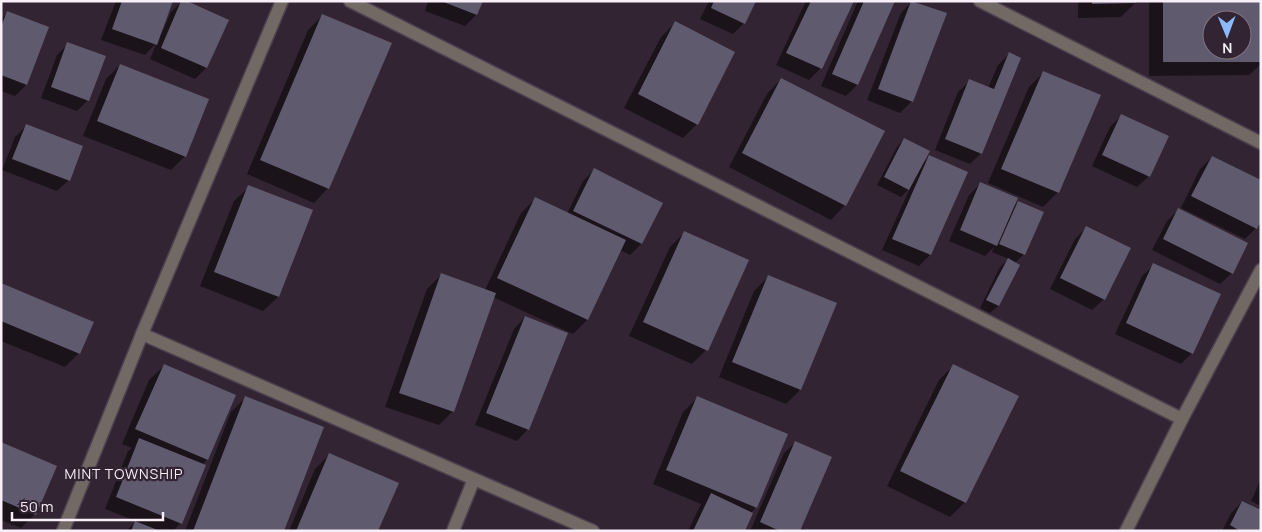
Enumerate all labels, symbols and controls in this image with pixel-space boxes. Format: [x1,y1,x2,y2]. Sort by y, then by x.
north arrow [1202,10,1252,60]
text: N [1222,39,1232,58]
district label: MINT TOWNSHIP [64,464,184,483]
scale bar [12,490,164,522]
text: 50 m [20,496,54,517]

